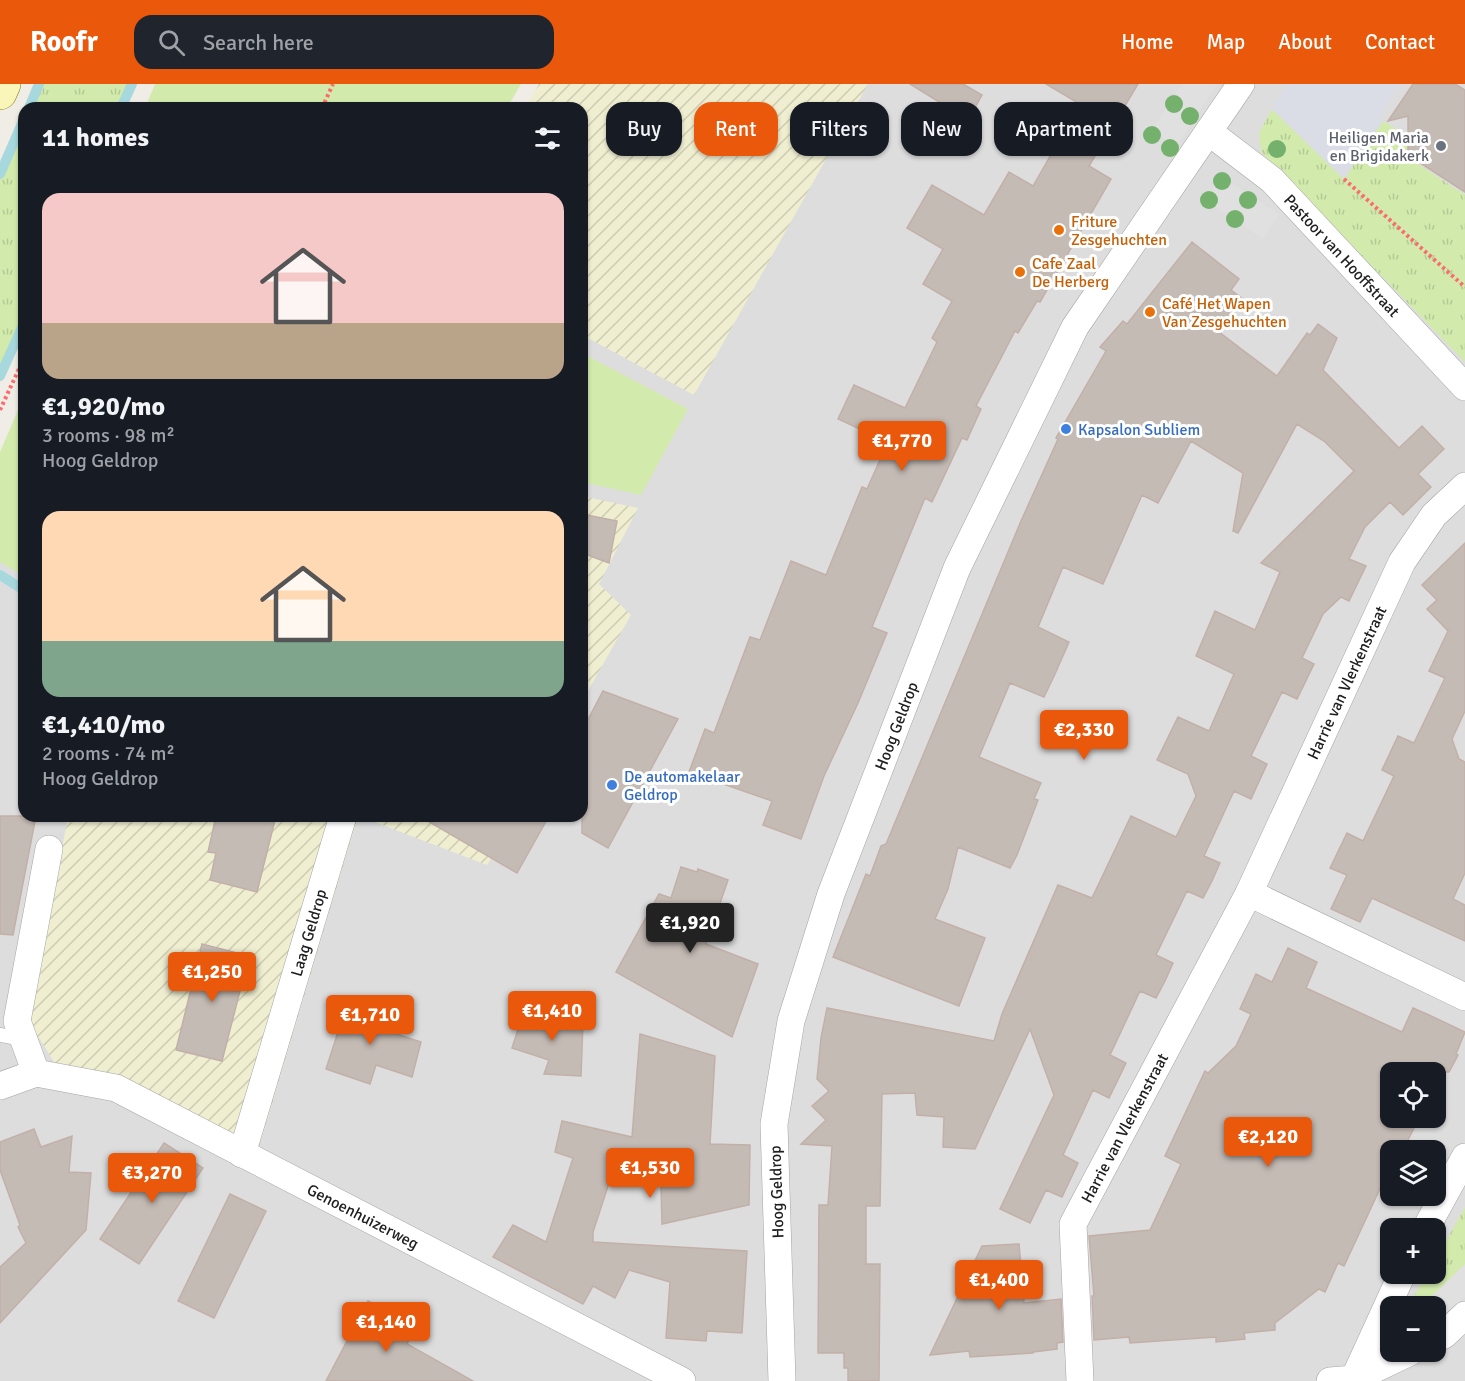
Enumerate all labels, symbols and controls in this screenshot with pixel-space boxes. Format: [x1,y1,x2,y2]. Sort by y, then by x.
search box [134,15,554,69]
text: Roofr [30,25,98,59]
icon: search [155,26,188,59]
text: Search here [203,29,314,56]
text: Home [1121,29,1174,55]
text: Map [1207,29,1245,55]
text: About [1278,29,1332,55]
text: Contact [1365,29,1435,55]
chip: Buy [606,102,682,156]
chip: Rent [694,102,778,156]
chip: Filters [790,102,889,156]
chip: New [901,102,982,156]
chip: Apartment [994,102,1133,156]
text: 11 homes [42,122,149,154]
icon: filters [531,122,564,155]
place label: Heiligen Maria en Brigidakerk [1329,128,1429,166]
marker: Heiligen Maria en Brigidakerk [1434,139,1448,153]
street label: Pastoor van Hooffstraat [1279,190,1404,322]
place label: Friture Zesgehuchten [1071,212,1167,250]
marker: Friture Zesgehuchten [1052,223,1066,237]
icon: home [249,232,357,340]
place label: Cafe Zaal De Herberg [1032,254,1109,292]
marker: Cafe Zaal De Herberg [1013,265,1027,279]
place label: Café Het Wapen Van Zesgehuchten [1162,294,1287,332]
marker: Café Het Wapen Van Zesgehuchten [1143,305,1157,319]
text: €1,920/mo [42,391,165,423]
place label: Kapsalon Subliem [1078,420,1200,440]
pin: €1,770 [853,421,951,472]
marker: Kapsalon Subliem [1059,422,1073,436]
text: 3 rooms · 98 m² [42,423,175,448]
text: €1,770 [872,428,932,453]
text: Hoog Geldrop [42,448,158,473]
icon: home [249,550,357,658]
street label: Harrie van Vlerkenstraat [1303,603,1391,763]
street label: Hoog Geldrop [871,679,923,773]
text: €1,410/mo [42,709,165,741]
pin: €2,330 [1035,710,1133,761]
text: €2,330 [1054,717,1114,742]
text: 2 rooms · 74 m² [42,741,175,766]
text: Hoog Geldrop [42,766,158,791]
place label: De automakelaar Geldrop [624,767,740,805]
marker: De automakelaar Geldrop [605,778,619,792]
street label: Laag Geldrop [287,887,332,979]
pin: €1,920 [641,903,739,954]
text: €1,920 [660,910,720,935]
pin: €1,250 [163,952,261,1003]
text: €1,250 [182,959,242,984]
pin: €1,410 [503,991,601,1042]
pin: €1,710 [321,995,419,1046]
text: €1,410 [522,998,582,1023]
text: €1,710 [340,1002,400,1027]
street label: Harrie van Vlerkenstraat [1077,1050,1173,1207]
map controls [1380,1062,1446,1362]
button: locate [1380,1062,1446,1128]
pin: €2,120 [1219,1117,1317,1168]
text: €2,120 [1238,1124,1298,1149]
button: layers [1380,1140,1446,1206]
street label: Hoog Geldrop [765,1145,789,1239]
pin: €1,530 [601,1148,699,1199]
pin: €3,270 [103,1153,201,1204]
text: €1,530 [620,1155,680,1180]
text: €3,270 [122,1160,182,1185]
street label: Genoenhuizerweg [304,1180,422,1254]
button: + [1380,1218,1446,1284]
pin: €1,400 [950,1260,1048,1311]
text: €1,400 [969,1267,1029,1292]
button: − [1380,1296,1446,1362]
pin: €1,140 [337,1302,435,1353]
text: €1,140 [356,1309,416,1334]

